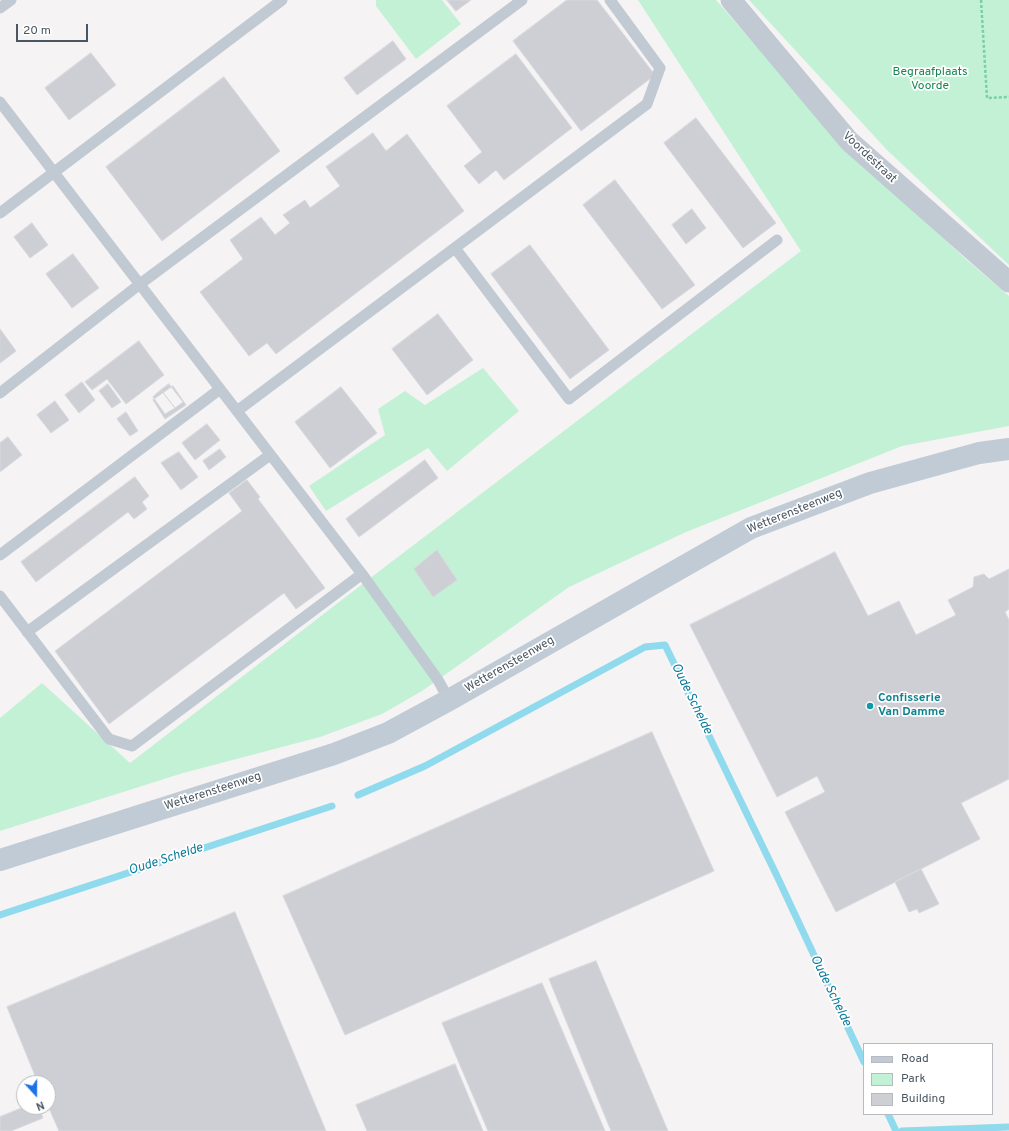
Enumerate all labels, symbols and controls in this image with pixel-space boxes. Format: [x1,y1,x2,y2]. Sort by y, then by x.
scale bar [18,16,90,42]
text: 20 m [23,23,51,39]
park label: Begraafplaats Voorde [892,66,968,94]
street label: Voordestraat [839,129,899,187]
street label: Wetterensteenweg [746,486,844,538]
street label: Wetterensteenweg [463,634,557,696]
water label: Oude Schelde [667,661,715,737]
place label: Confisserie Van Damme [878,692,945,720]
marker: Confisserie Van Damme [865,701,875,711]
street label: Wetterensteenweg [163,770,263,814]
water label: Oude Schelde [127,841,205,879]
water label: Oude Schelde [806,953,854,1029]
legend [863,1043,993,1115]
text: Road [901,1051,929,1067]
text: Park [901,1071,926,1087]
north arrow [16,1075,56,1115]
text: Building [901,1091,945,1107]
text: N [34,1097,46,1113]

